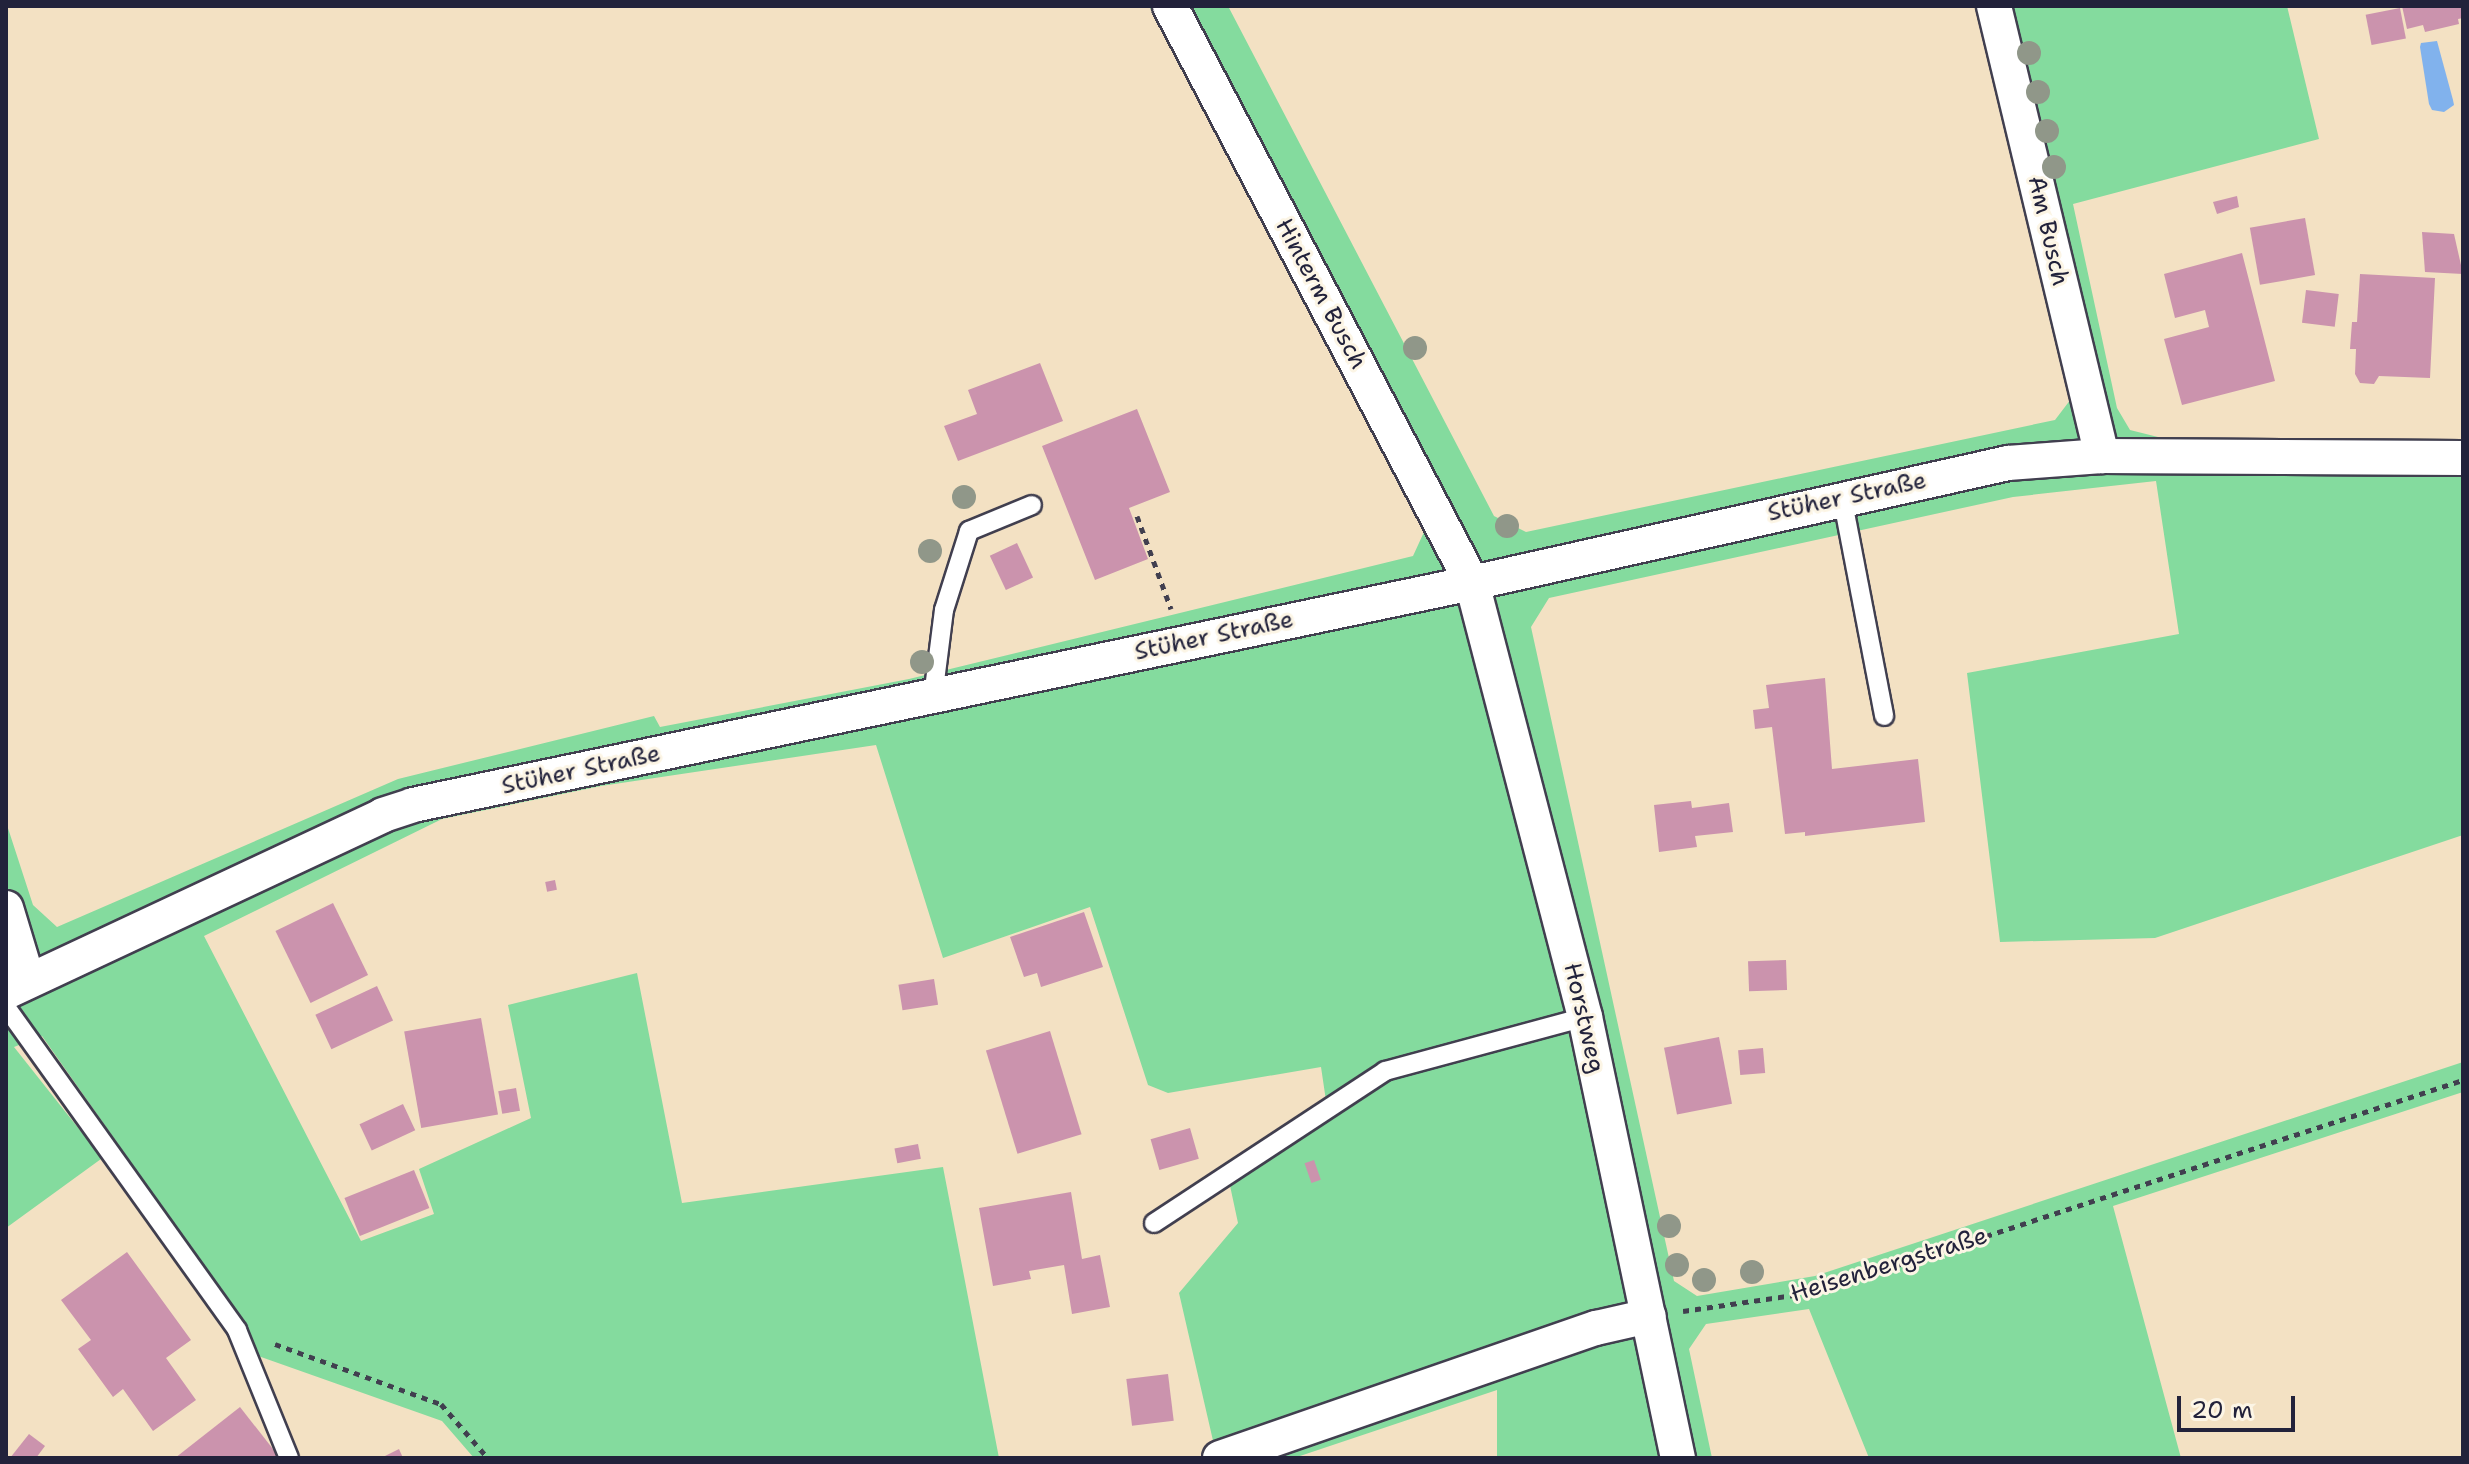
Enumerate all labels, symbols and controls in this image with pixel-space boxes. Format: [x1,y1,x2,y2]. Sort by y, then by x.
street label: Am Busch [2021,173,2075,289]
street label: Hinterm Busch [1269,214,1373,374]
street label: Stüher Straße [1765,466,1929,528]
street label: Stüher Straße [1132,605,1296,667]
street label: Stüher Straße [499,739,663,801]
street label: Horstweg [1557,960,1611,1076]
street label: Heisenbergstraße [1787,1221,1991,1309]
scale bar [2181,1380,2299,1430]
text: 20 m [2191,1394,2253,1426]

